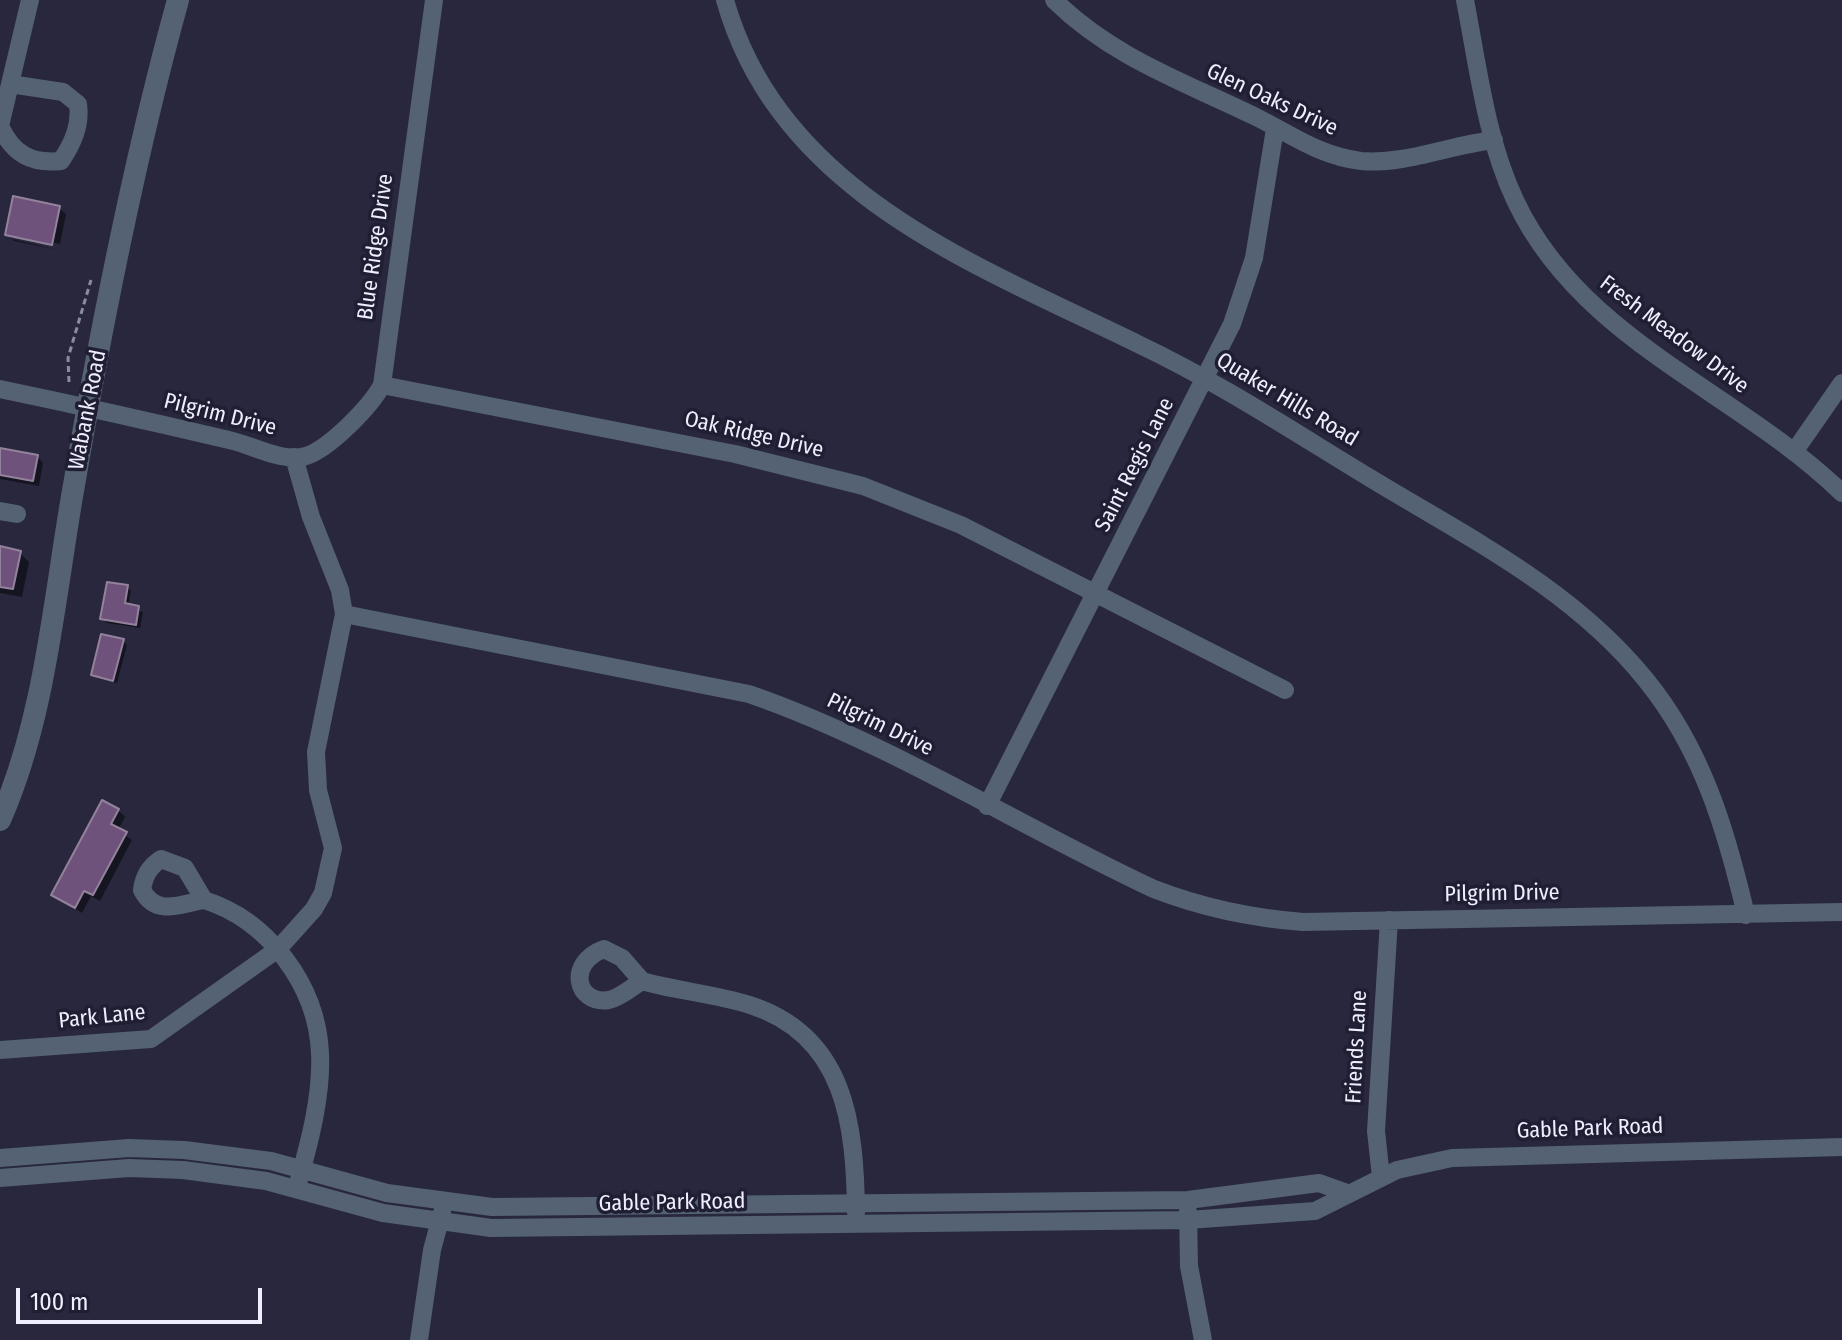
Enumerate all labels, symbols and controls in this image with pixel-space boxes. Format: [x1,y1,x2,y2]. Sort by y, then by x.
street label: Glen Oaks Drive [1202,58,1342,142]
street label: Blue Ridge Drive [353,172,399,322]
street label: Fresh Meadow Drive [1594,270,1754,400]
street label: Quaker Hills Road [1211,347,1363,453]
street label: Wabank Road [63,348,113,472]
street label: Pilgrim Drive [161,388,279,442]
street label: Saint Regis Lane [1090,394,1180,536]
street label: Oak Ridge Drive [682,406,826,464]
street label: Pilgrim Drive [822,688,938,762]
street label: Pilgrim Drive [1444,880,1560,908]
street label: Friends Lane [1341,990,1373,1104]
street label: Park Lane [57,999,147,1035]
street label: Gable Park Road [1516,1113,1664,1145]
street label: Gable Park Road [598,1189,746,1217]
scale bar [20,1272,266,1322]
text: 100 m [30,1288,88,1316]

